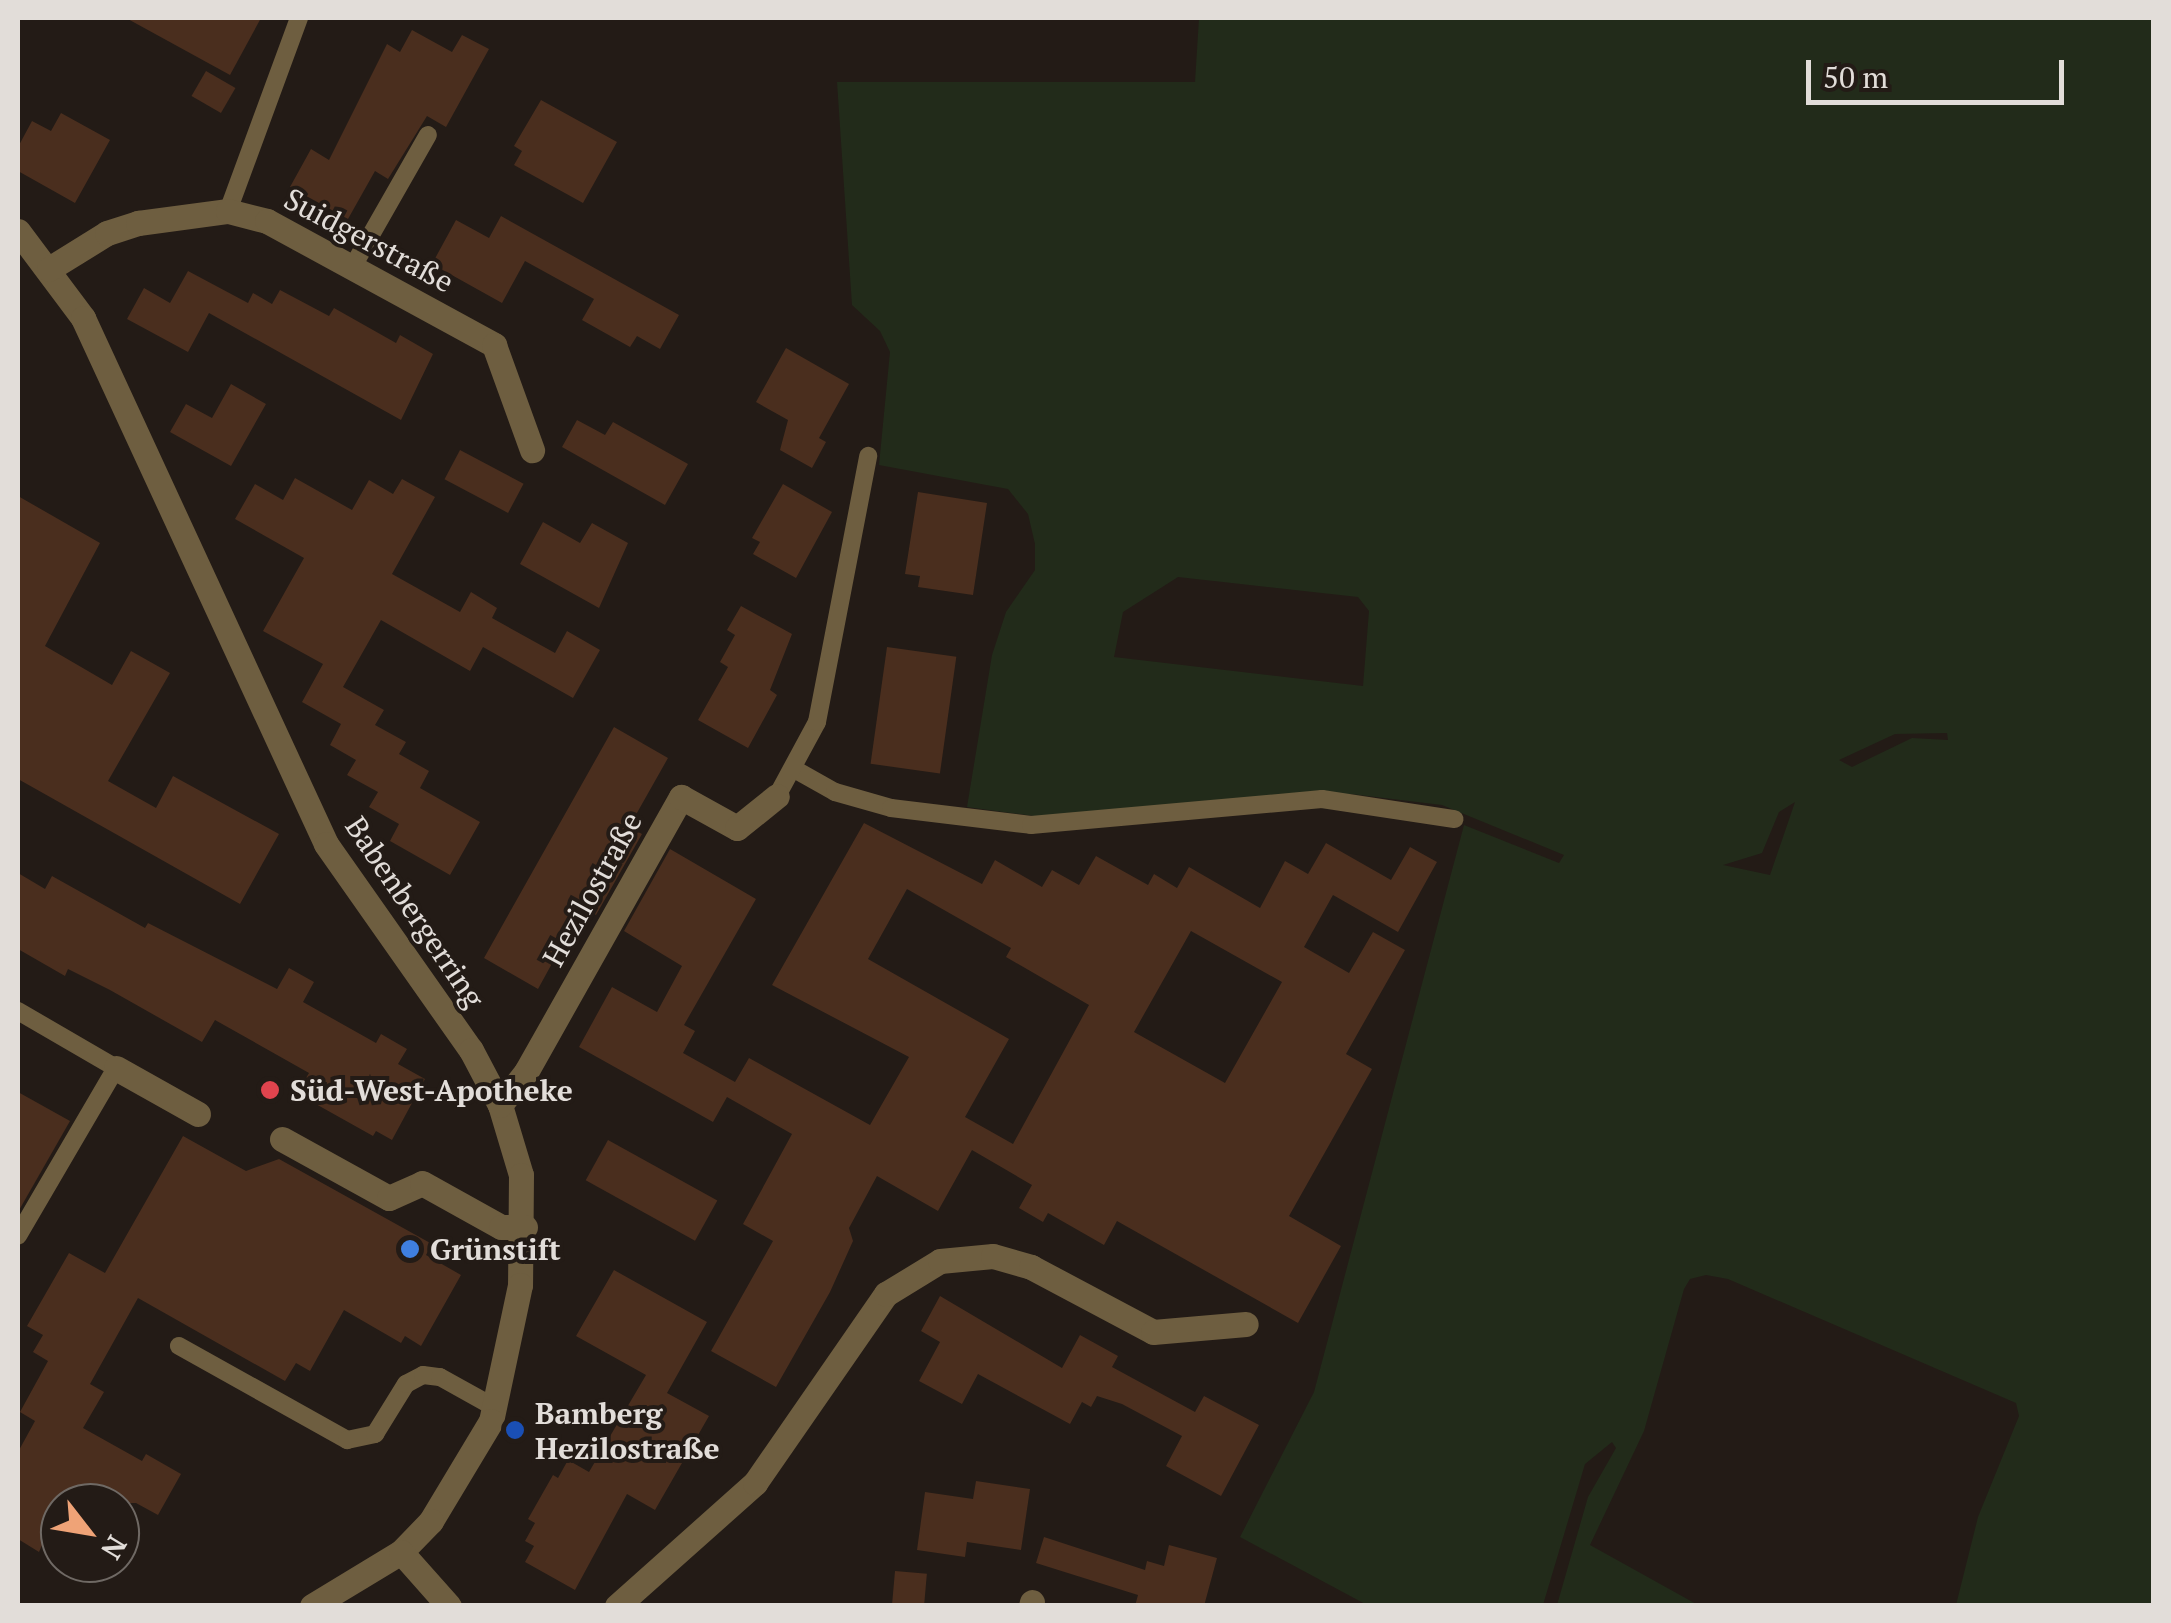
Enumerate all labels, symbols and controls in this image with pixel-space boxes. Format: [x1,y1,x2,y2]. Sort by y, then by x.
scale bar [1811,40,2068,102]
text: 50 m [1823,57,1888,97]
street label: Suidgerstraße [278,180,460,300]
street label: Hezilostraße [535,806,649,972]
street label: Babenbergerring [338,810,492,1014]
place label: Süd-West-Apotheke [290,1072,573,1108]
marker: Süd-West-Apotheke [259,1079,281,1101]
place label: Grünstift [430,1231,561,1267]
marker: Grünstift [399,1238,421,1260]
place label: Bamberg Hezilostraße [535,1395,720,1466]
marker: Bamberg Hezilostraße [504,1419,526,1441]
north arrow [40,1483,140,1583]
text: N [93,1529,136,1566]

